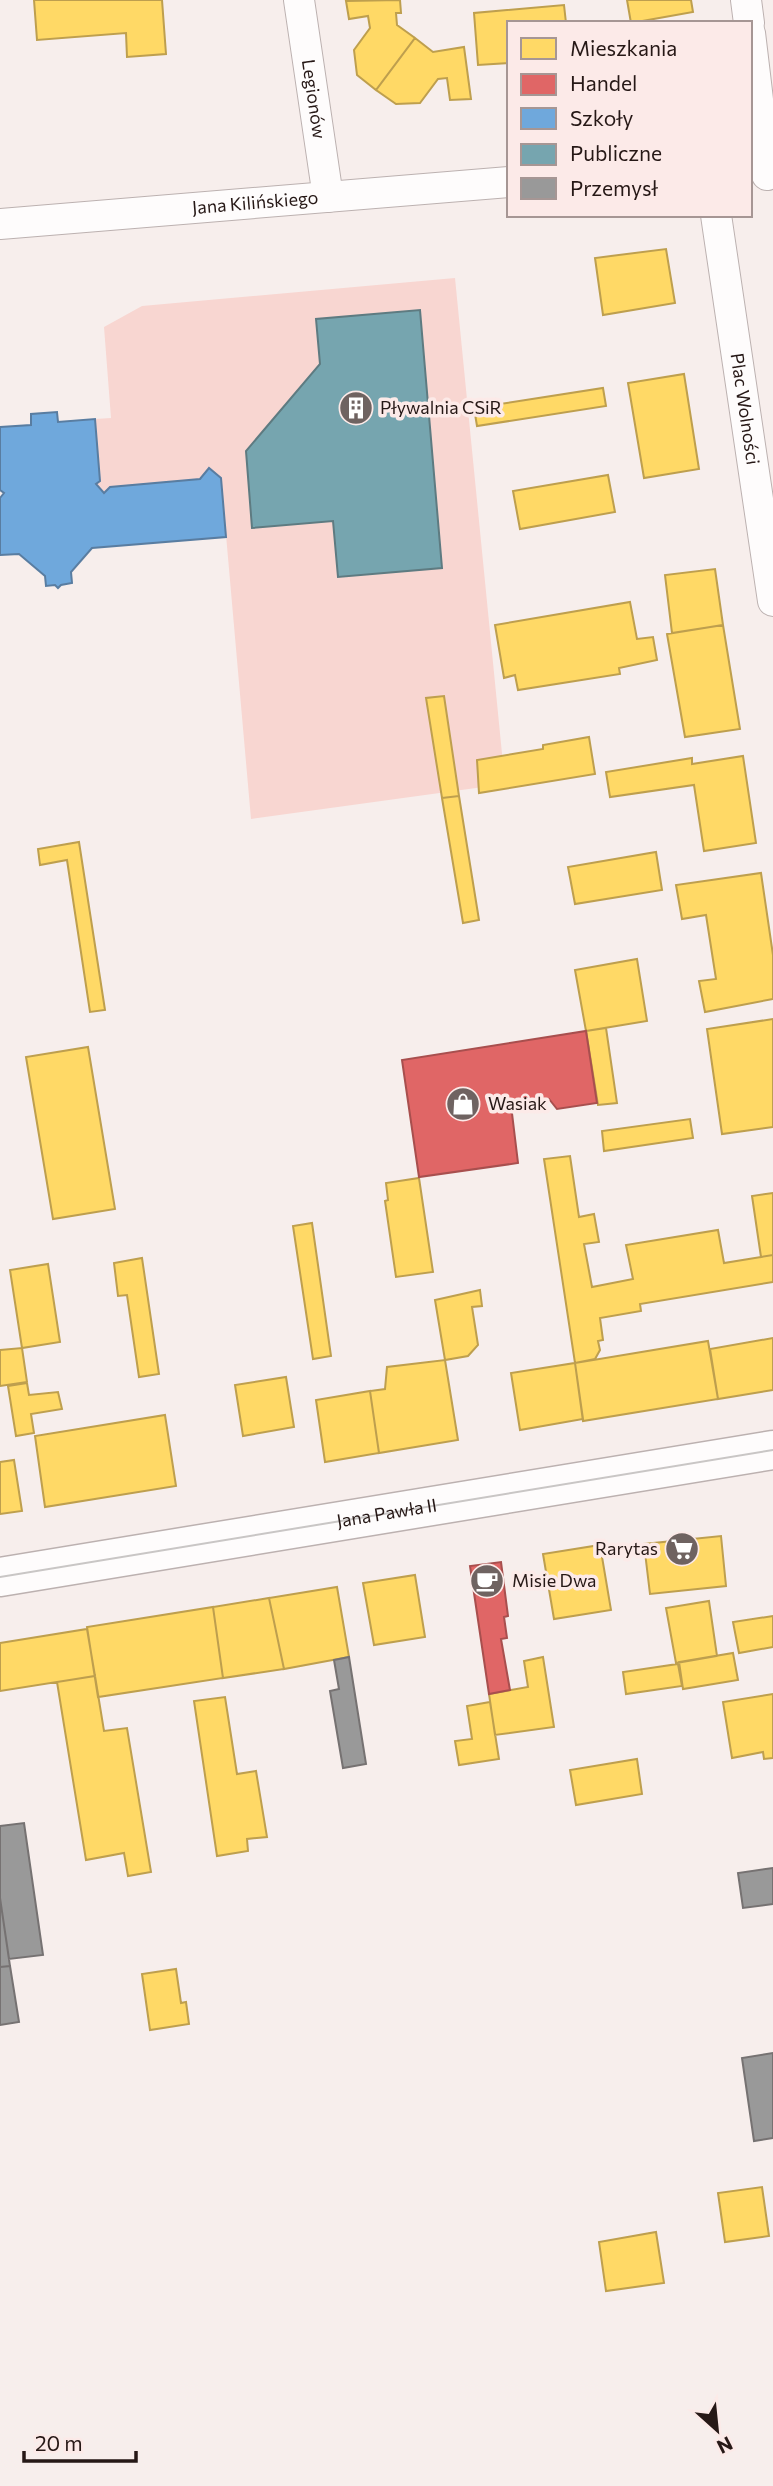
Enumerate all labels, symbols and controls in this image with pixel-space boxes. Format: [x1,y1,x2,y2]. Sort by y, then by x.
legend [507,21,752,217]
text: Mieszkania [570,35,677,60]
street label: Legionów [298,58,331,140]
text: Handel [570,70,637,95]
text: Szkoły [570,105,634,130]
text: Publiczne [570,140,662,165]
text: Przemysł [570,175,658,200]
street label: Jana Kilińskiego [191,186,319,218]
street label: Plac Wolności [727,351,765,466]
building icon: Pływalnia CSiR [337,389,375,427]
place label: Pływalnia CSiR [380,396,502,418]
shop icon: Wasiak [444,1085,482,1123]
place label: Wasiak [488,1092,547,1114]
street label: Jana Pawła II [335,1493,438,1532]
supermarket icon: Rarytas [663,1530,701,1568]
place label: Rarytas [595,1537,658,1559]
cafe icon: Misie Dwa [468,1562,506,1600]
place label: Misie Dwa [512,1569,597,1591]
north arrow [682,2395,752,2465]
scale bar [24,2420,136,2464]
text: 20 m [35,2430,83,2455]
text: N [713,2432,737,2459]

